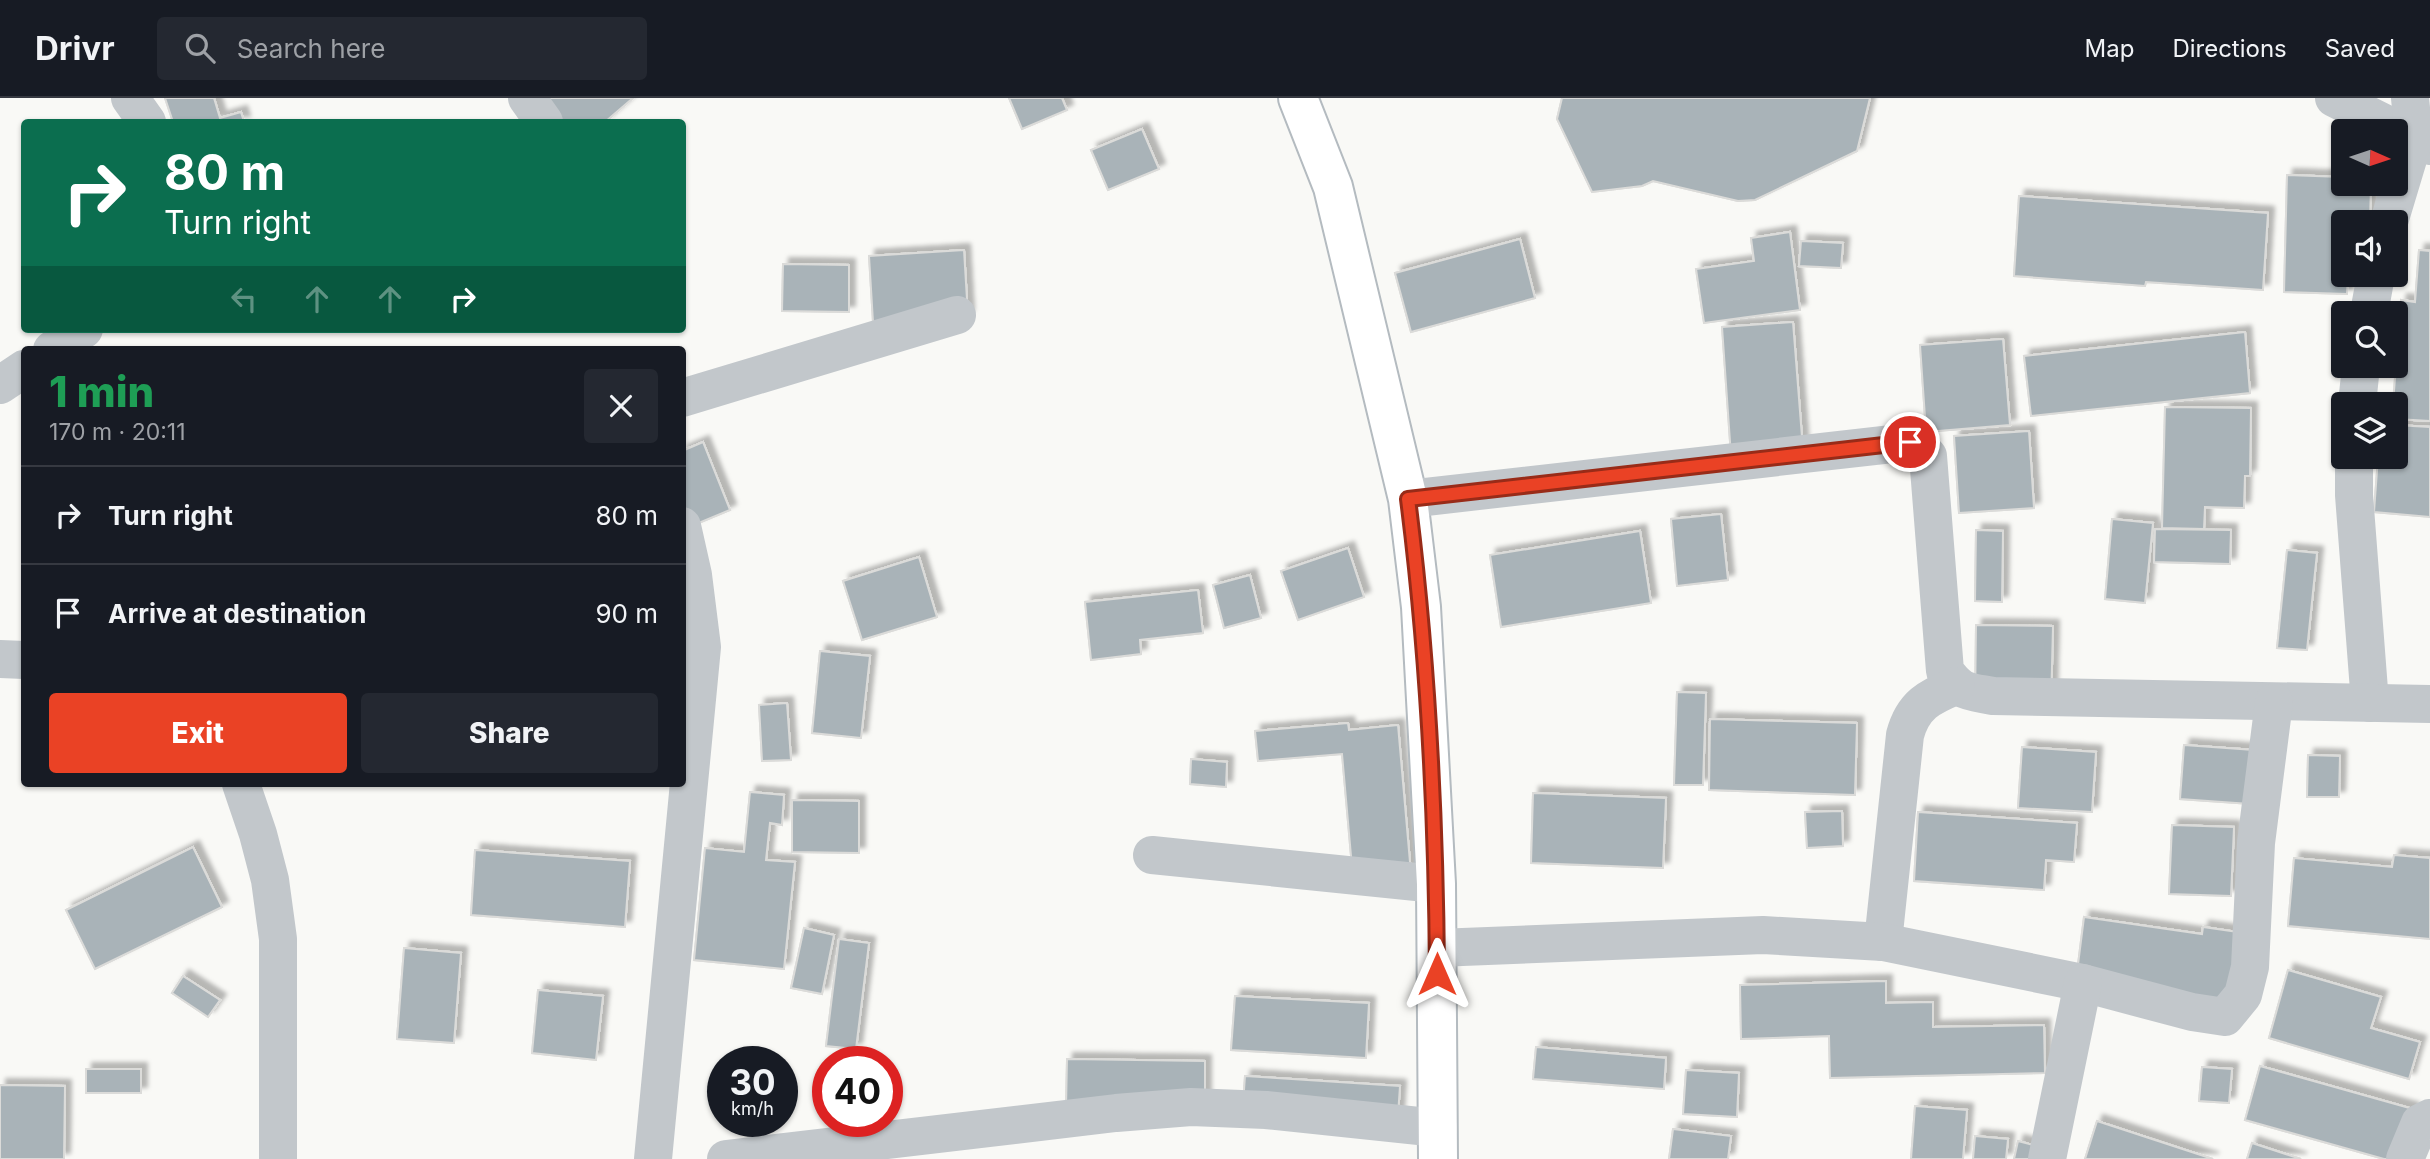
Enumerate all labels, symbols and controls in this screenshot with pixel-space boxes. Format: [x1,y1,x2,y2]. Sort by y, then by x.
search box [157,17,647,80]
text: Drivr [35,28,115,68]
icon: search [181,29,219,67]
text: Search here [237,33,385,64]
text: Map [2085,34,2134,63]
text: Directions [2172,34,2287,63]
text: Saved [2325,34,2395,63]
north arrow [2331,119,2408,196]
map controls [2331,119,2408,469]
text: 80 m [164,143,285,202]
icon: right [49,147,140,238]
text: Turn right [164,203,311,242]
button: sound [2331,210,2408,287]
icon: left [225,280,263,318]
icon: ahead [298,280,336,318]
icon: ahead [371,280,409,318]
icon: right [444,280,482,318]
button: search [2331,301,2408,378]
text: 1 min [49,366,154,417]
button: close [584,369,658,443]
button: layers [2331,392,2408,469]
pin [1880,412,1940,472]
text: 170 m · 20:11 [49,418,186,446]
icon: arrive [1891,423,1929,461]
icon: right [49,496,87,534]
text: Turn right [108,500,233,531]
text: 80 m [595,500,658,531]
icon: arrive [49,594,87,632]
text: Arrive at destination [108,598,367,629]
text: 90 m [595,598,658,629]
button: Exit [49,693,347,773]
button: Share [361,693,658,773]
position arrow [1400,937,1474,1011]
speed limit sign: 40 [812,1046,903,1137]
text: 30 [729,1061,776,1103]
text: km/h [731,1098,774,1119]

